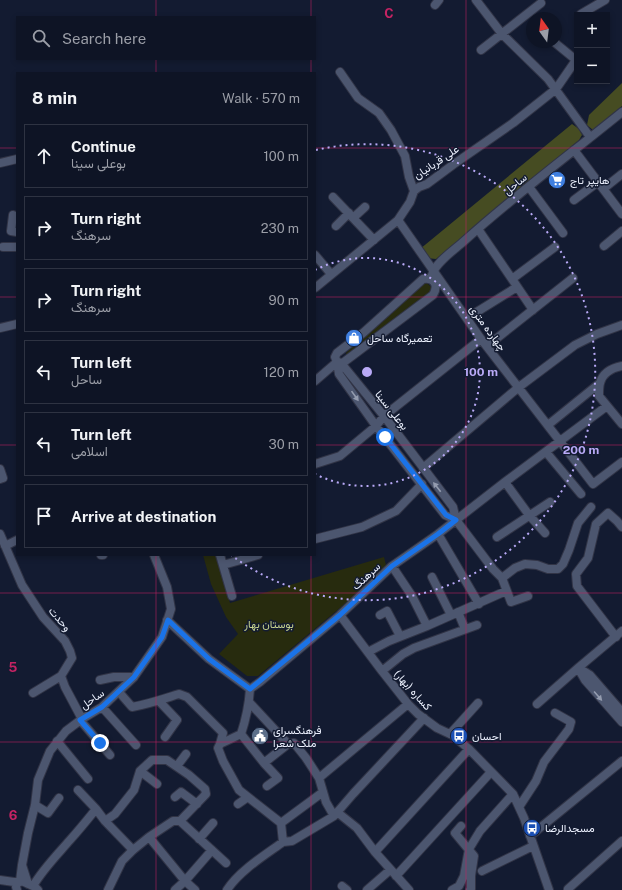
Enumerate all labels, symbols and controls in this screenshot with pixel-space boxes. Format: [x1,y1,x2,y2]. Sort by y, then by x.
text: C [384,6,394,21]
north arrow [526,12,562,48]
map controls [574,12,610,84]
button: + [574,12,610,48]
search box [16,16,316,60]
icon: search [30,27,52,49]
text: Search here [62,30,146,47]
button: − [574,48,610,84]
text: 8 min [32,88,77,108]
text: Walk · 570 m [222,91,300,106]
text: Continue [71,138,136,155]
street label: علی قربانیان [411,142,462,182]
icon: ahead [33,145,55,167]
text: 100 m [263,149,299,164]
text: بوعلی سینا [71,156,126,171]
supermarket icon: هایپر تاج [547,170,567,190]
street label: ساحل [501,171,530,198]
place label: هایپر تاج [570,174,610,188]
text: Turn right [71,210,141,227]
icon: right [33,217,55,239]
text: 230 m [261,221,299,236]
text: سرهنگ [71,228,111,243]
text: Turn right [71,282,141,299]
icon: right [33,289,55,311]
text: 90 m [269,293,299,308]
text: سرهنگ [71,300,111,315]
street label: چهارده متری [466,303,509,354]
shop icon: تعمیرگاه ساحل [344,328,364,348]
place label: تعمیرگاه ساحل [367,332,433,345]
text: Turn left [71,354,132,371]
icon: left [33,361,55,383]
text: 120 m [264,365,299,380]
centre of rings [360,365,374,379]
text: 100 m [464,365,498,379]
text: ساحل [71,372,102,387]
street label: بوعلی سینا [372,388,411,433]
one-way arrow [351,391,359,401]
text: Turn left [71,426,132,443]
route start [376,428,394,446]
icon: left [33,433,55,455]
text: 30 m [269,437,299,452]
text: 200 m [563,443,599,457]
text: اسلامی [71,444,108,459]
one-way arrow [433,481,442,492]
icon: arrive [33,505,55,527]
text: Arrive at destination [71,508,216,525]
street label: سرهنگ [350,560,383,593]
street label: وحدت [46,605,74,634]
park label: بوستان بهار [243,618,294,631]
text: 5 [9,660,18,675]
street label: کساره (بهار) [391,667,434,713]
street label: ساحل [78,686,107,712]
one-way arrow [594,691,603,701]
place label: فرهنگسرای ملک شعرا [273,724,321,750]
public building icon: فرهنگسرای ملک شعرا [250,726,270,746]
bus stop icon: احسان [449,726,469,746]
place label: احسان [472,730,502,742]
route end [91,734,109,752]
text: 6 [9,808,18,823]
bus stop icon: مسجدالرضا [522,818,542,838]
place label: مسجدالرضا [545,822,595,835]

